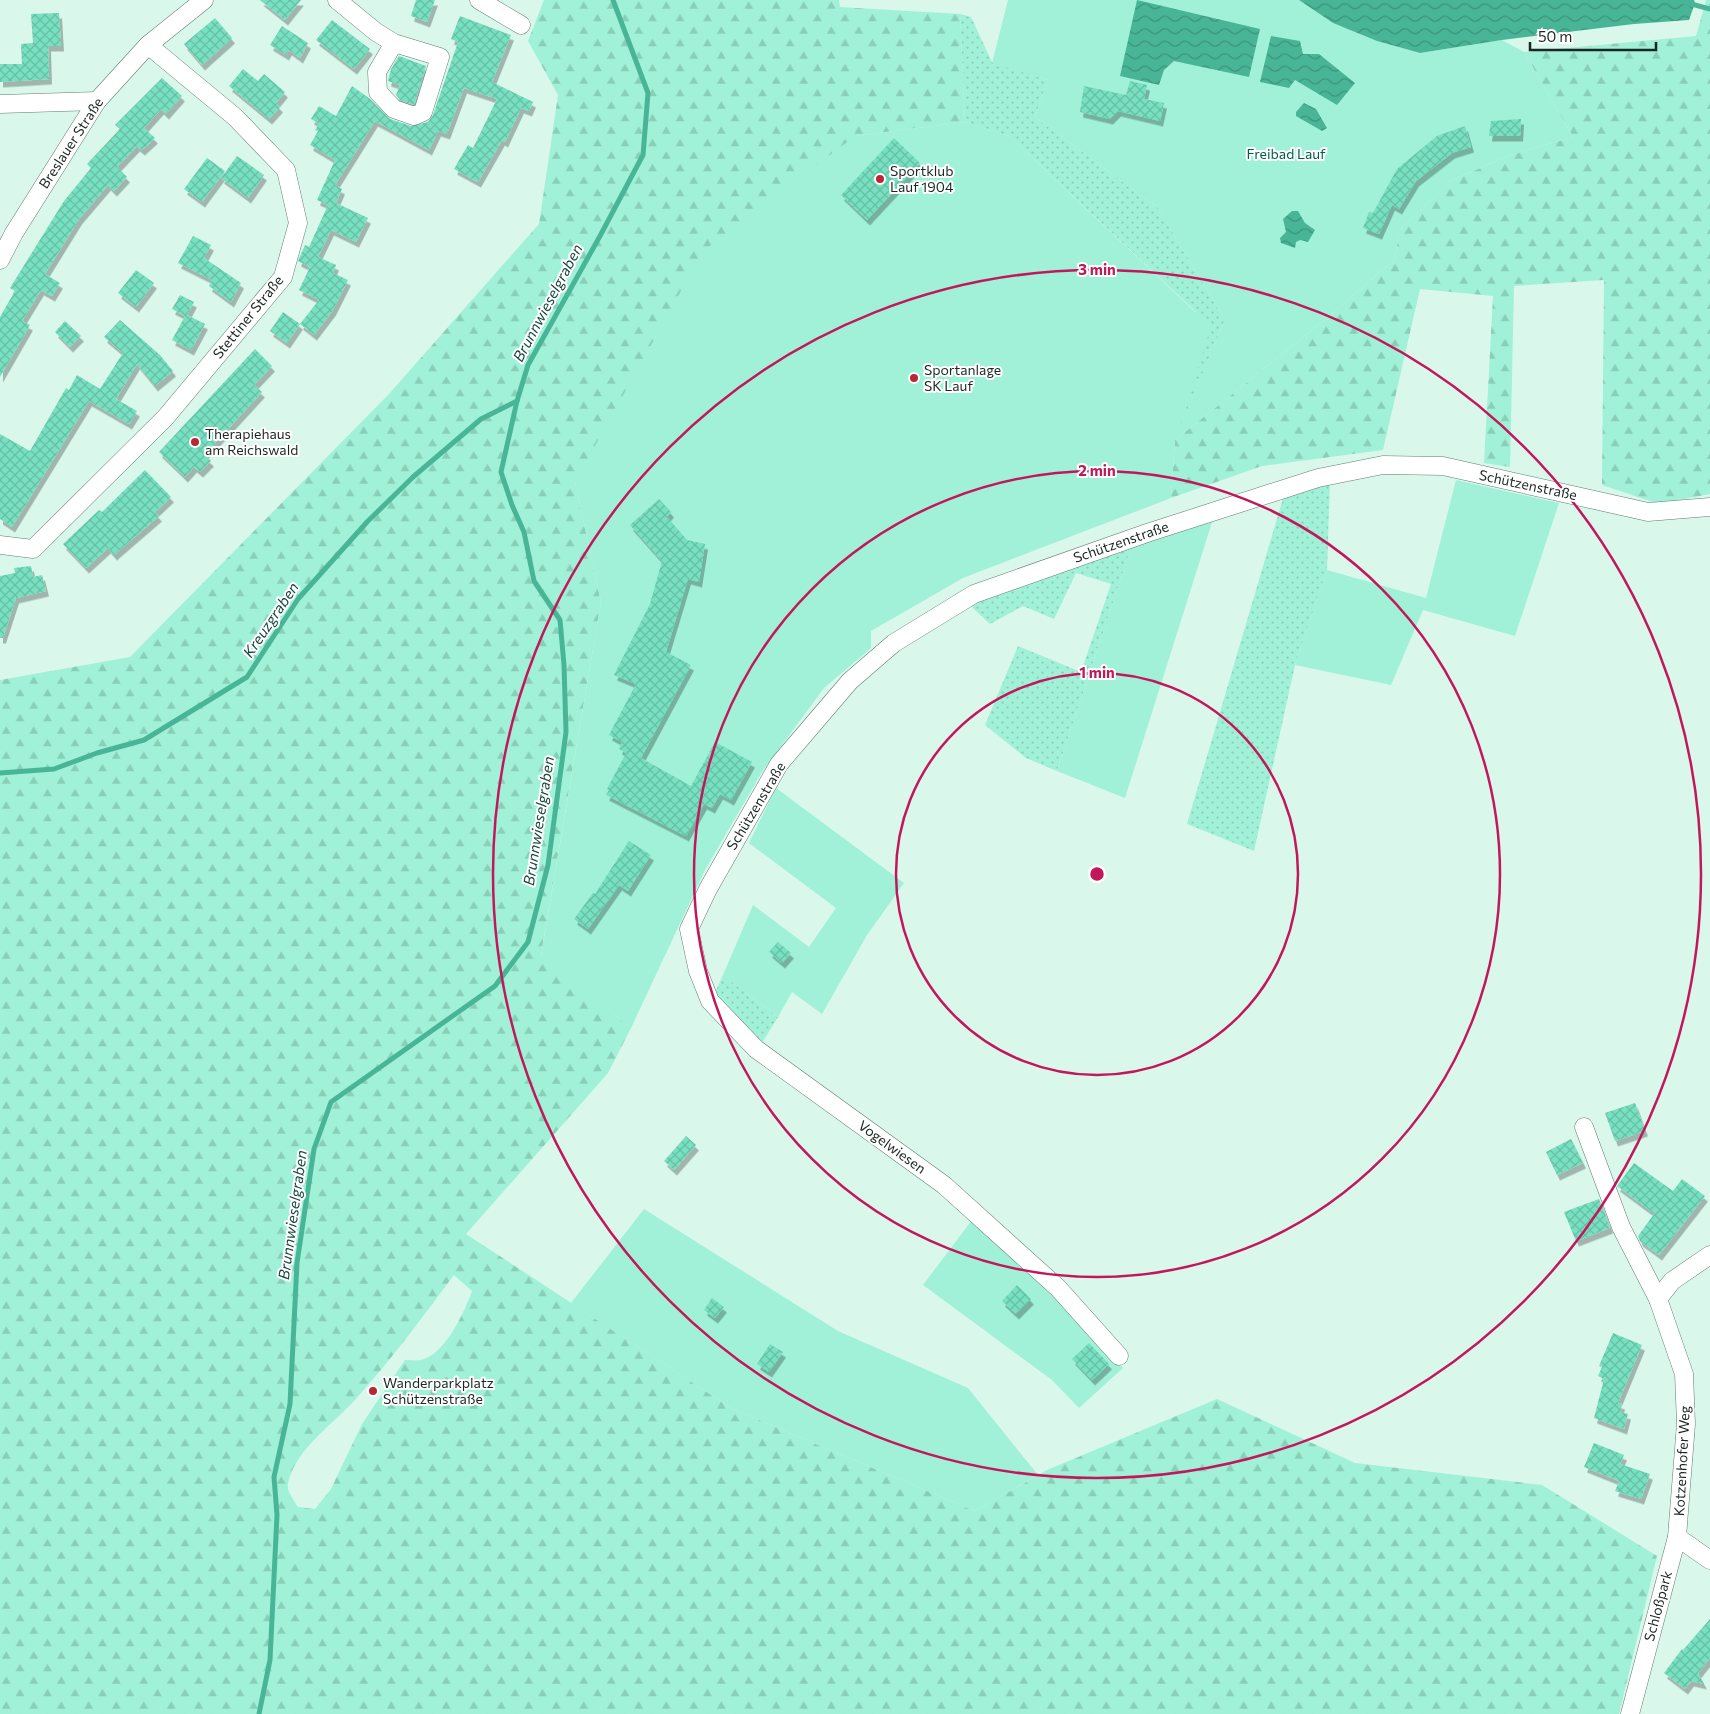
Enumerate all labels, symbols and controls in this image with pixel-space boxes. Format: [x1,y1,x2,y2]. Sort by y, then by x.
scale bar [1530,20,1656,52]
text: 50 m [1538,27,1572,45]
street label: Breslauer Straße [35,94,106,191]
park label: Freibad Lauf [1246,145,1326,162]
place label: Sportklub Lauf 1904 [890,162,954,195]
marker: Sportklub Lauf 1904 [874,173,886,185]
water label: Brunnwieselgraben [509,241,586,364]
text: 3 min [1078,260,1116,278]
street label: Stettiner Straße [209,272,286,362]
place label: Sportanlage SK Lauf [924,361,1001,394]
marker: Sportanlage SK Lauf [908,372,920,384]
place label: Therapiehaus am Reichswald [205,425,298,458]
marker: Therapiehaus am Reichswald [189,436,201,448]
text: 2 min [1078,461,1116,479]
street label: Schützenstraße [1478,466,1579,503]
street label: Schützenstraße [1071,517,1171,566]
water label: Kreuzgraben [238,578,302,660]
text: 1 min [1079,663,1115,681]
water label: Brunnwieselgraben [519,755,557,887]
street label: Schützenstraße [723,759,789,853]
centre of rings [1088,865,1106,883]
street label: Vogelwiesen [855,1116,929,1177]
water label: Brunnwieselgraben [274,1149,310,1281]
place label: Wanderparkplatz Schützenstraße [383,1374,494,1407]
marker: Wanderparkplatz Schützenstraße [367,1385,379,1397]
street label: Kotzenhofer Weg [1670,1405,1693,1517]
street label: Schloßpark [1640,1568,1675,1643]

